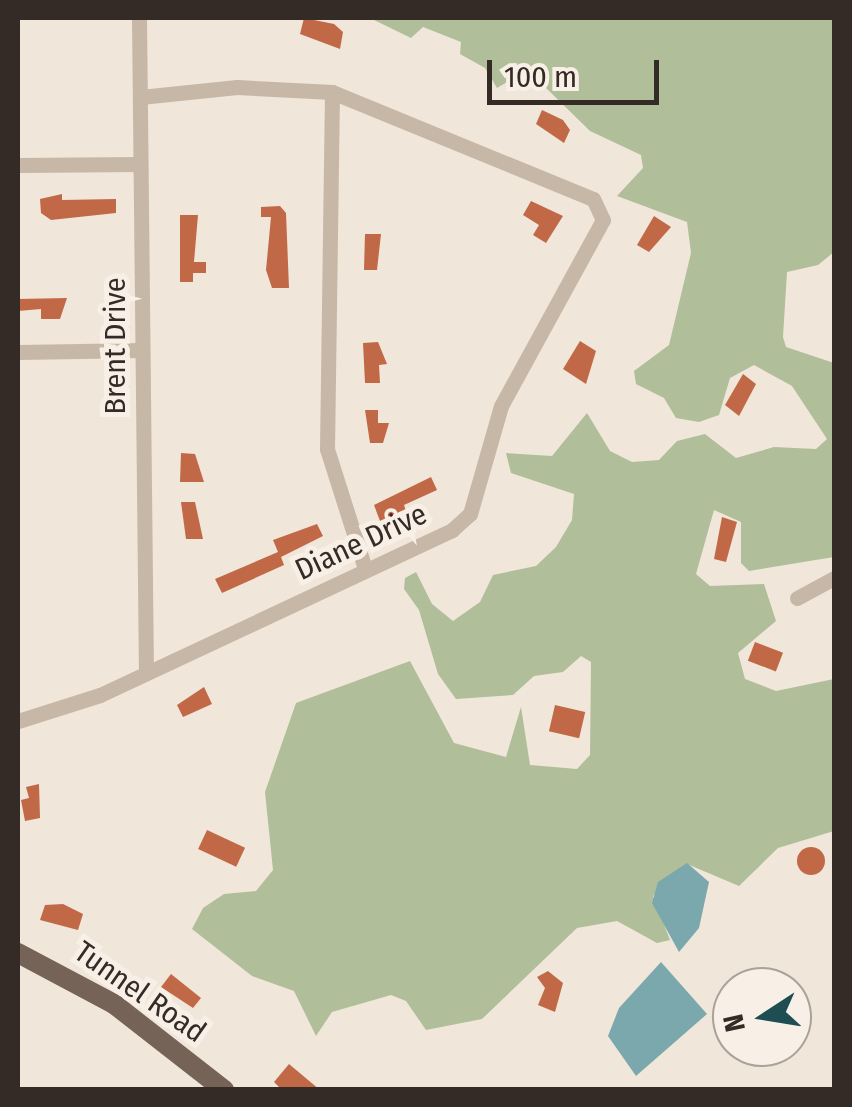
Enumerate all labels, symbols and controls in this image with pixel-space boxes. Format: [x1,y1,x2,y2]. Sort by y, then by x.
scale bar [492,40,664,102]
text: 100 m [504,59,577,95]
street label: Brent Drive [97,277,133,415]
street label: Diane Drive [290,496,432,588]
street label: Tunnel Road [67,934,213,1050]
north arrow [712,967,812,1067]
text: N [716,1011,752,1035]

